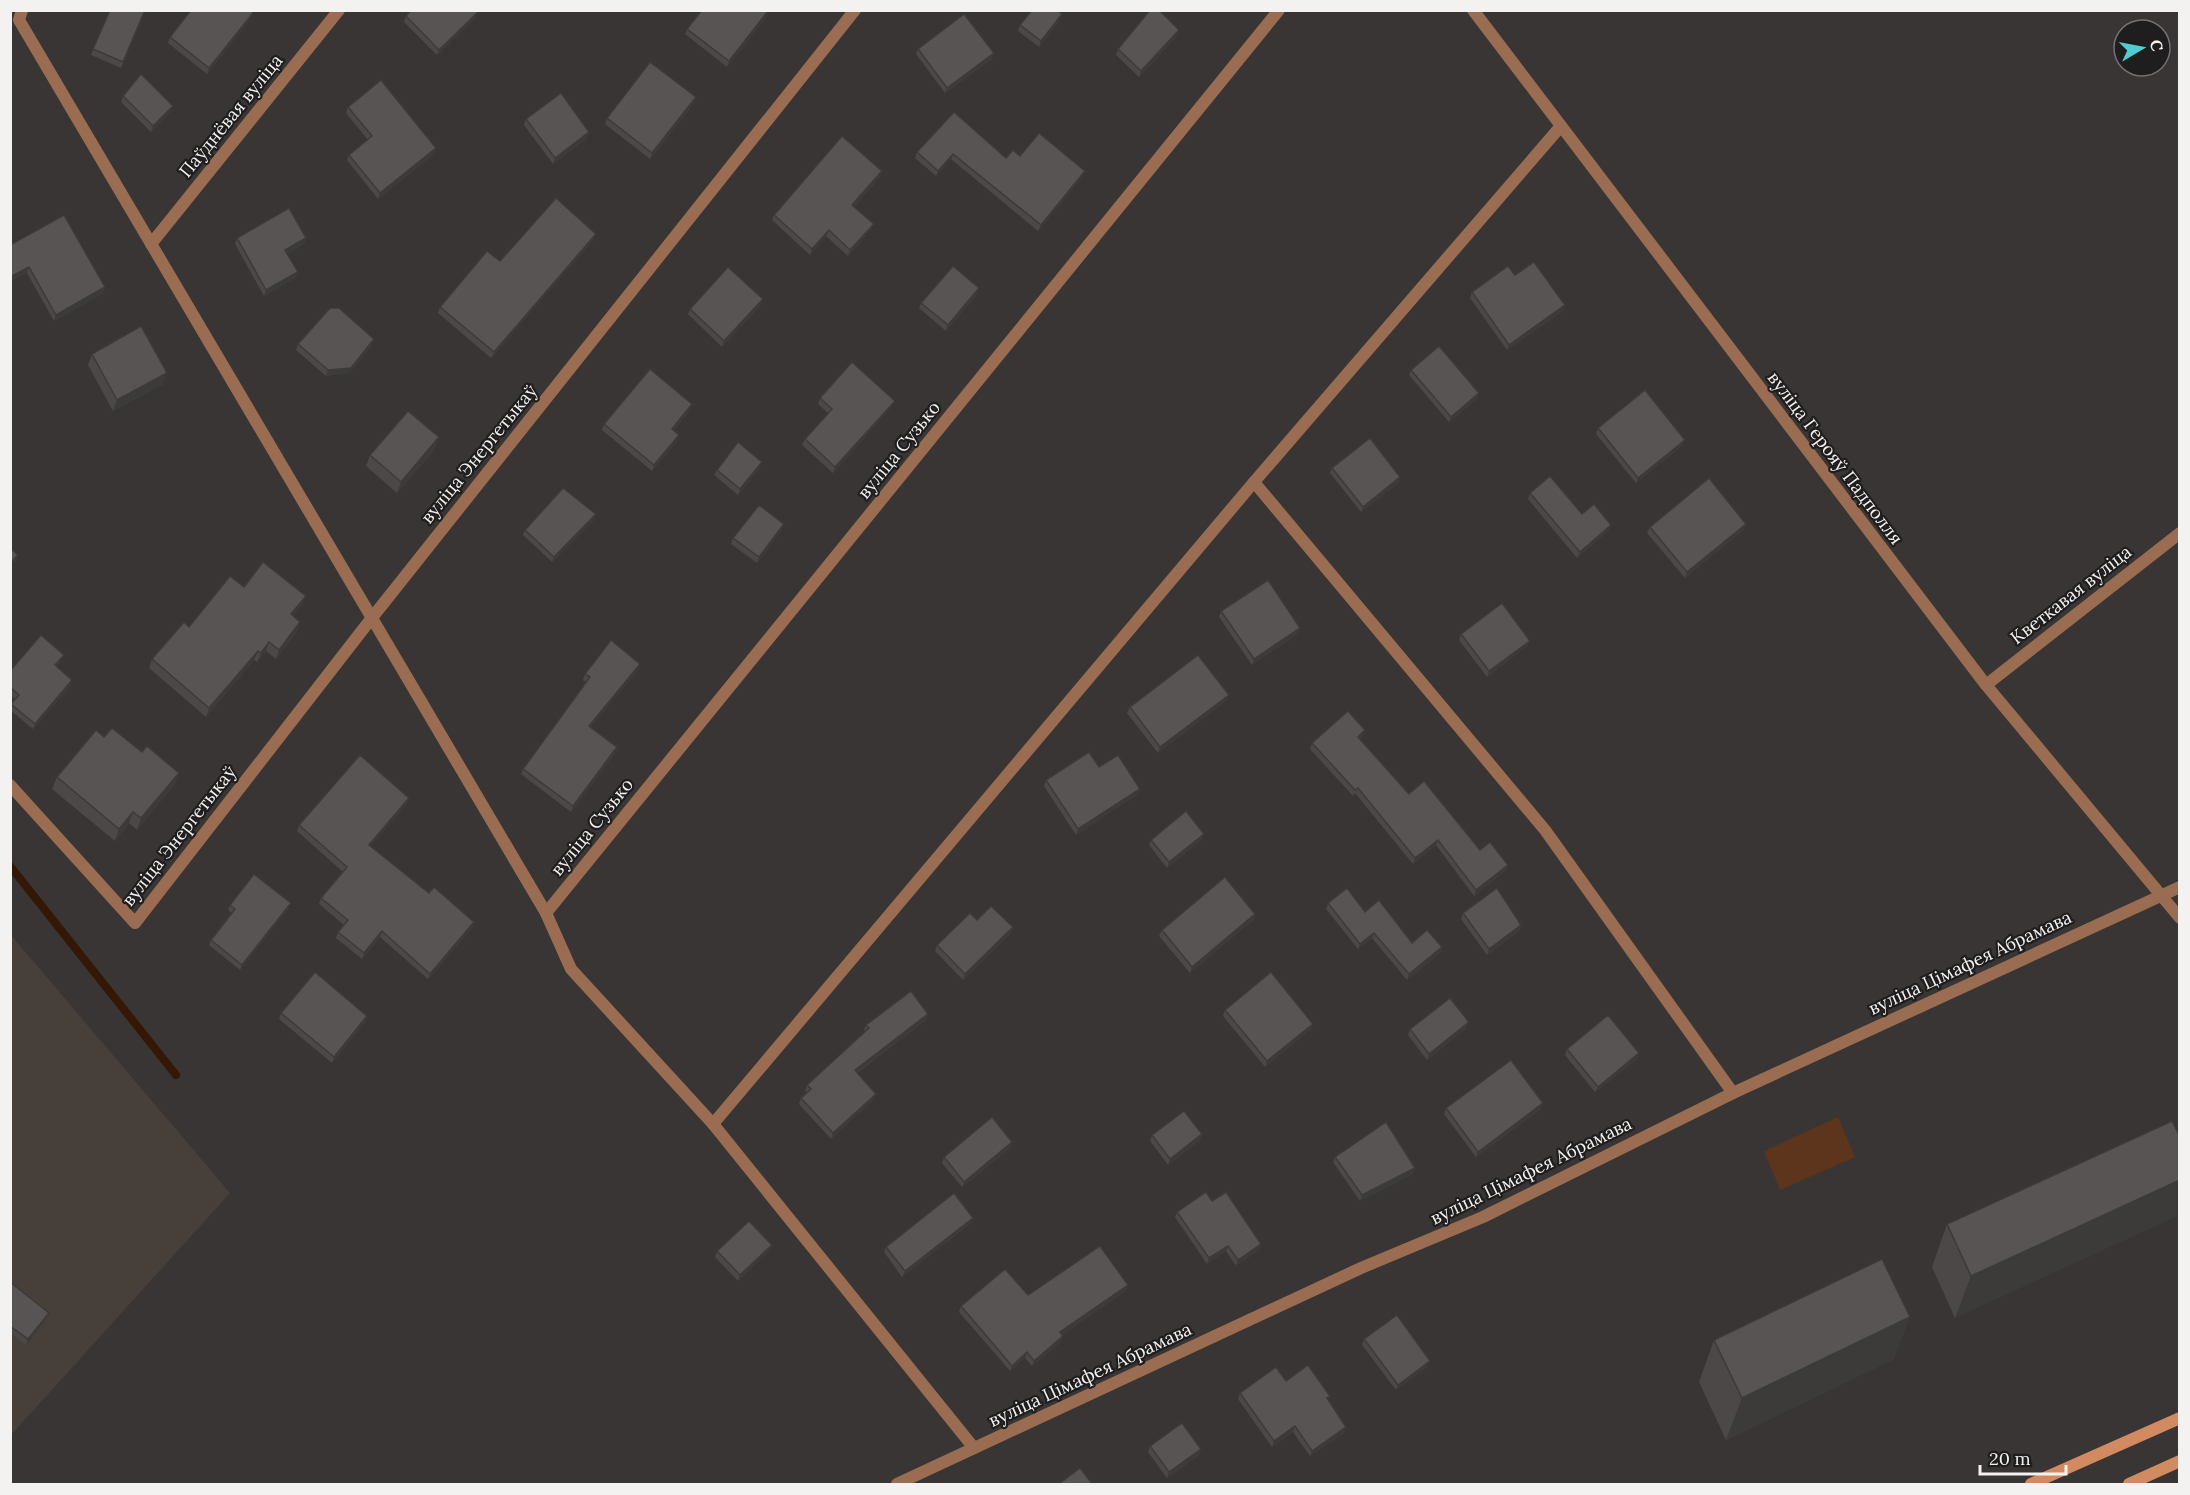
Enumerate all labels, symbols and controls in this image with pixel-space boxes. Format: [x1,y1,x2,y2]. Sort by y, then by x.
north arrow [2112,18,2172,78]
text: С [2146,38,2168,53]
street label: Паўднёвая вуліца [174,49,287,182]
street label: вуліца Герояў Падполля [1763,367,1908,549]
street label: вуліца Энергетыкаў [415,379,542,528]
street label: вуліца Сузько [852,396,945,503]
street label: Кветкавая вуліца [2006,540,2136,649]
street label: вуліца Энергетыкаў [117,760,241,911]
street label: вуліца Сузько [545,773,638,880]
street label: вуліца Цімафея Абрамава [1865,905,2075,1020]
street label: вуліца Цімафея Абрамава [1426,1112,1635,1229]
street label: вуліца Цімафея Абрамава [985,1317,1195,1432]
scale bar [1980,1438,2066,1476]
text: 20 m [1989,1447,2031,1470]

